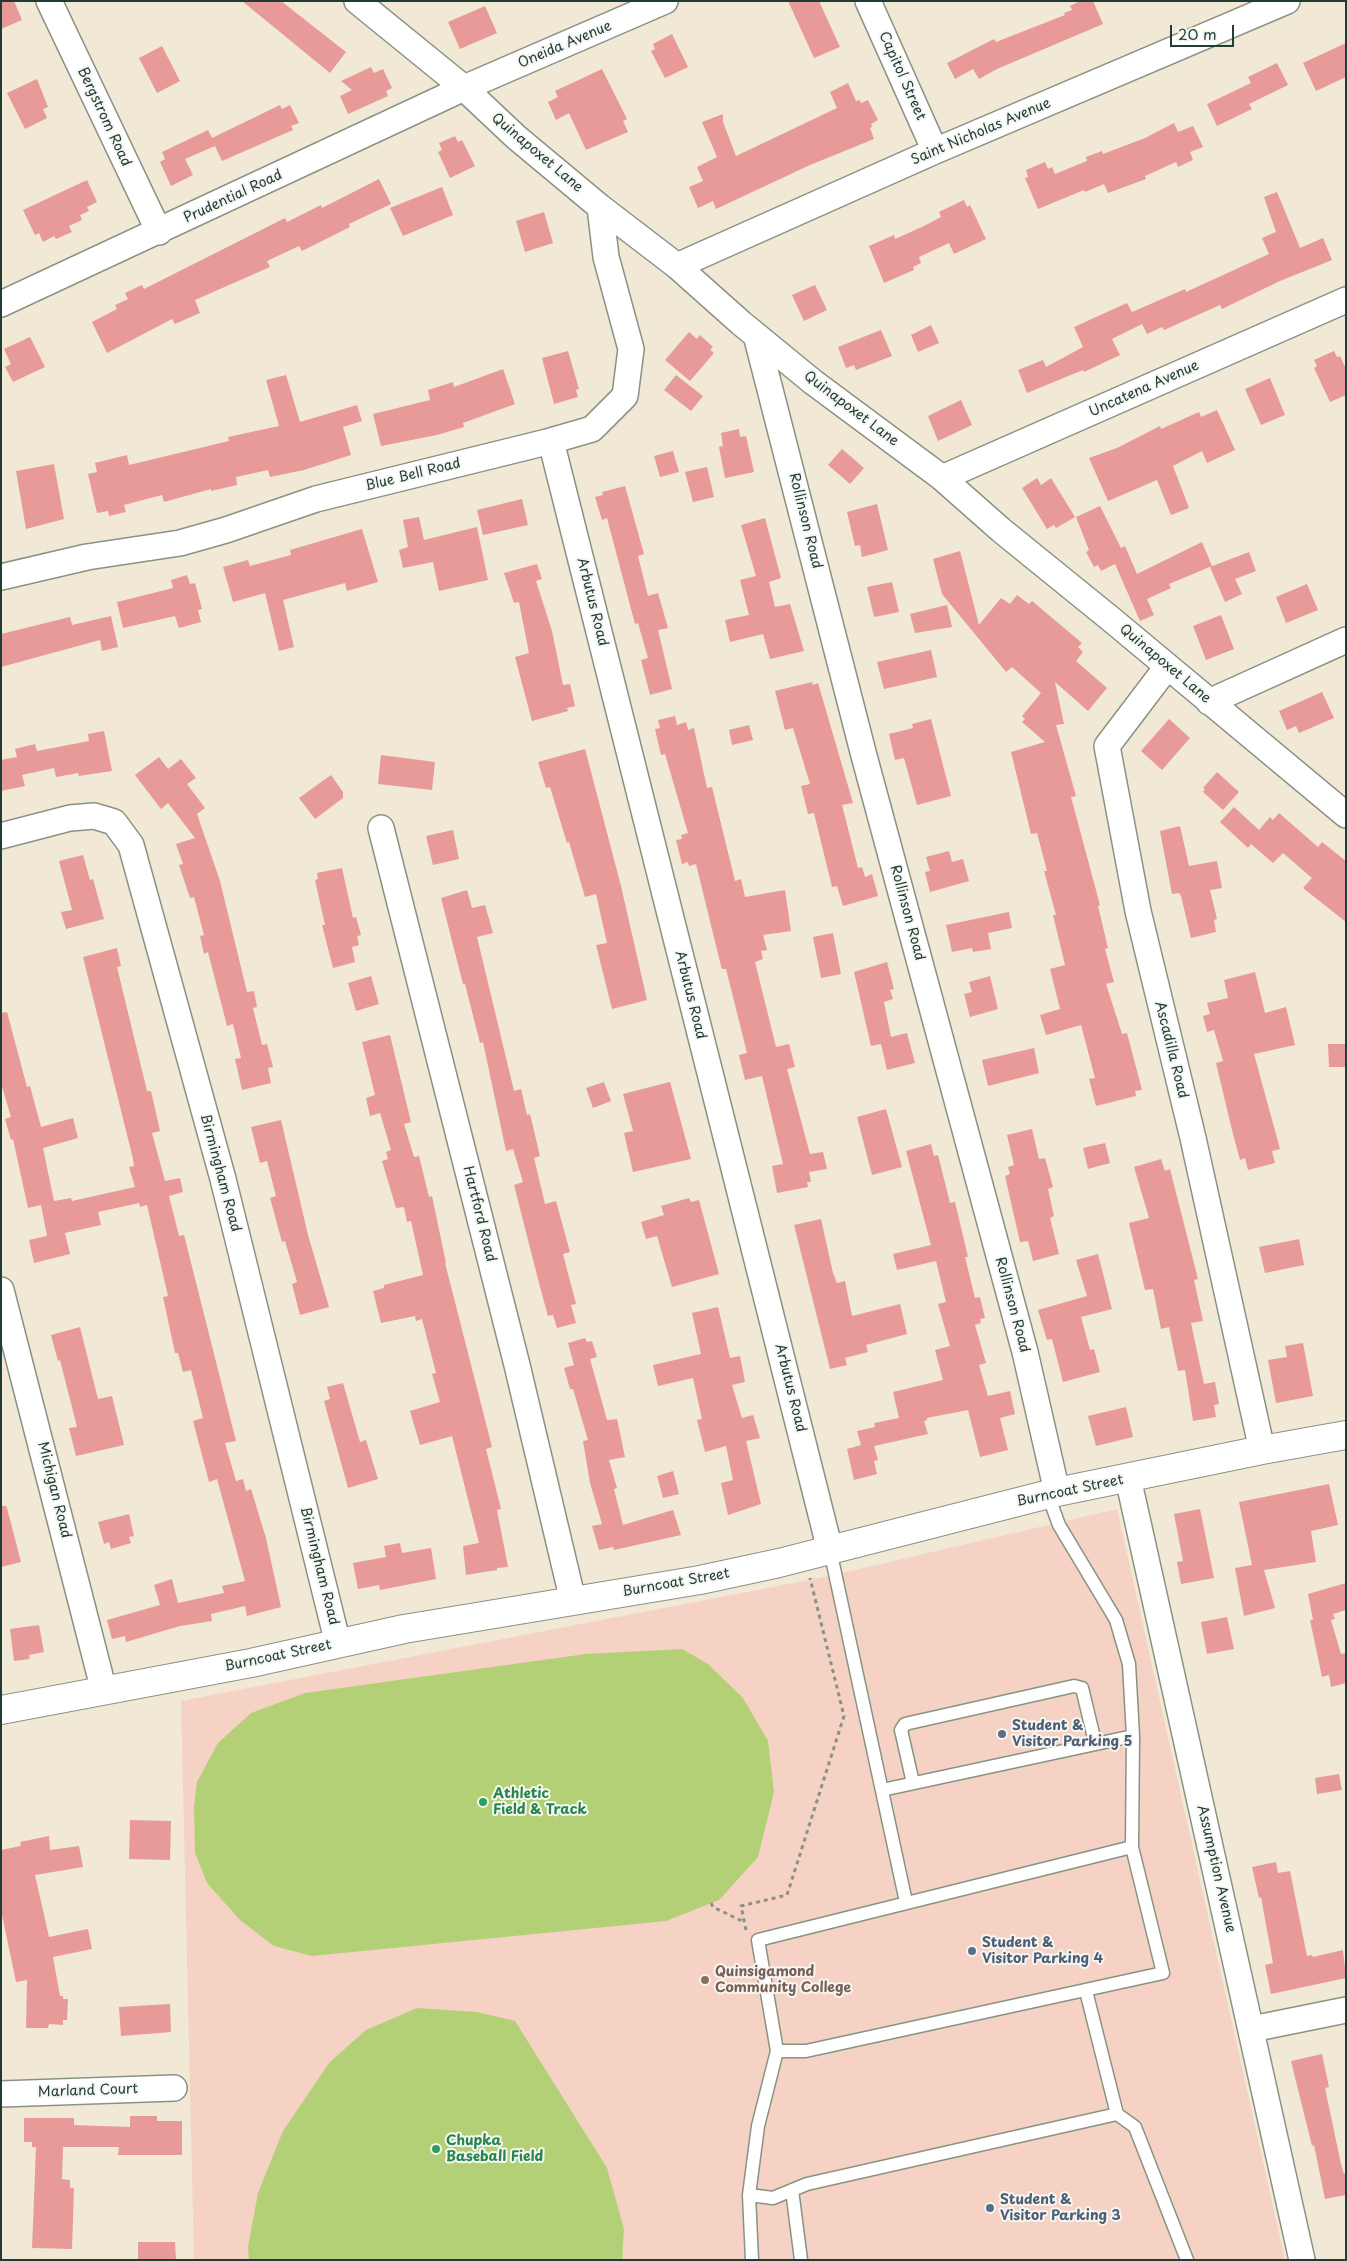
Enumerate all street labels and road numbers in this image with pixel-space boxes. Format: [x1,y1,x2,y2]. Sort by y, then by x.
street label: Oneida Avenue [516,18,614,72]
street label: Capitol Street [875,29,929,123]
street label: Bergstrom Road [74,65,134,169]
street label: Saint Nicholas Avenue [909,95,1053,169]
street label: Quinapoxet Lane [488,110,586,196]
street label: Prudential Road [181,167,285,227]
street label: Uncatena Avenue [1086,357,1202,421]
street label: Quinapoxet Lane [800,368,902,450]
street label: Blue Bell Road [364,455,462,495]
street label: Rollinson Road [785,471,825,571]
street label: Arbutus Road [573,556,611,648]
street label: Quinapoxet Lane [1116,621,1214,707]
street label: Rollinson Road [886,863,928,963]
street label: Arbutus Road [671,949,709,1041]
street label: Ascadilla Road [1151,1000,1191,1100]
street label: Birmingham Road [196,1112,244,1234]
street label: Hartford Road [459,1164,499,1264]
street label: Rollinson Road [991,1255,1033,1355]
street label: Arbutus Road [771,1342,809,1434]
street label: Michigan Road [34,1440,74,1540]
street label: Burncoat Street [1015,1471,1125,1511]
street label: Birmingham Road [296,1505,342,1627]
street label: Burncoat Street [621,1565,731,1601]
street label: Burncoat Street [223,1636,333,1676]
street label: Assumption Avenue [1193,1803,1239,1935]
street label: Marland Court [38,2081,138,2101]

